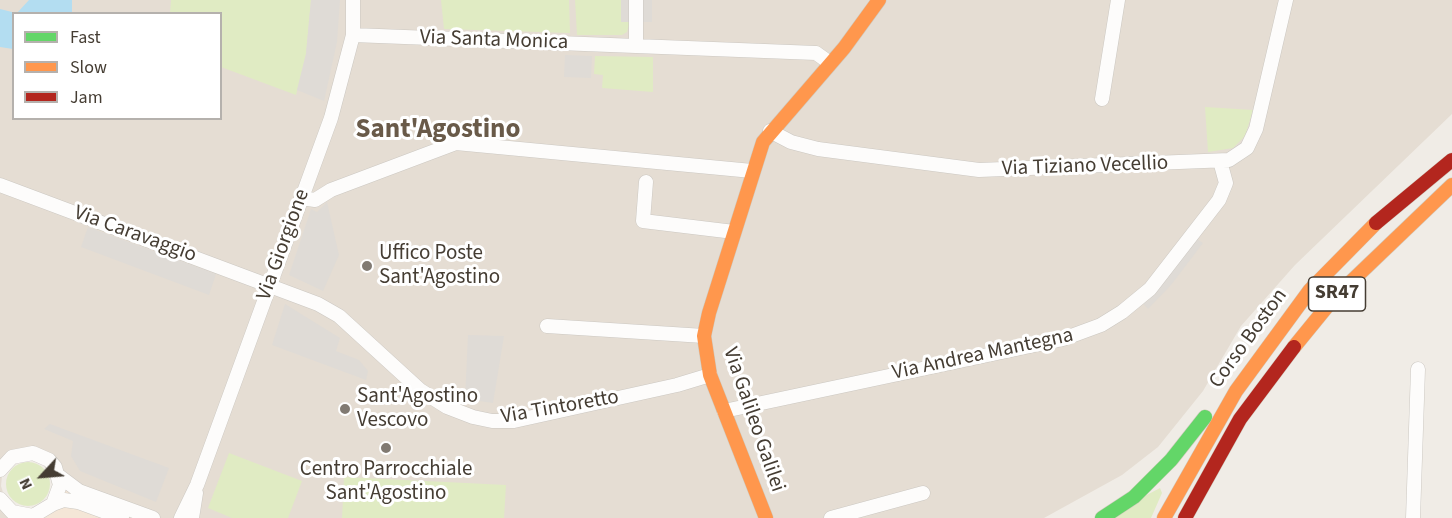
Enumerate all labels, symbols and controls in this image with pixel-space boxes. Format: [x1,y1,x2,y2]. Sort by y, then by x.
legend [12,12,222,120]
text: Fast [70,25,101,50]
street label: Via Santa Monica [419,26,569,56]
text: Slow [70,55,107,80]
text: Jam [70,85,103,110]
district label: Sant'Agostino [355,115,521,147]
street label: Via Tiziano Vecellio [1001,151,1169,183]
street label: Via Giorgione [252,186,316,304]
street label: Via Caravaggio [70,201,200,269]
place label: Uffico Poste Sant'Agostino [379,241,500,291]
marker: Uffico Poste Sant'Agostino [360,259,374,273]
road number: SR47 [1308,277,1366,311]
street label: Corso Boston [1205,284,1293,394]
street label: Via Andrea Mantegna [890,324,1076,386]
street label: Via Galileo Galilei [716,344,790,496]
place label: Sant'Agostino Vescovo [357,384,478,434]
street label: Via Tintoretto [499,385,621,431]
marker: Sant'Agostino Vescovo [338,402,352,416]
marker: Centro Parrocchiale Sant'Agostino [379,441,393,455]
north arrow [12,446,72,506]
place label: Centro Parrocchiale Sant'Agostino [300,457,472,507]
text: N [14,474,38,494]

